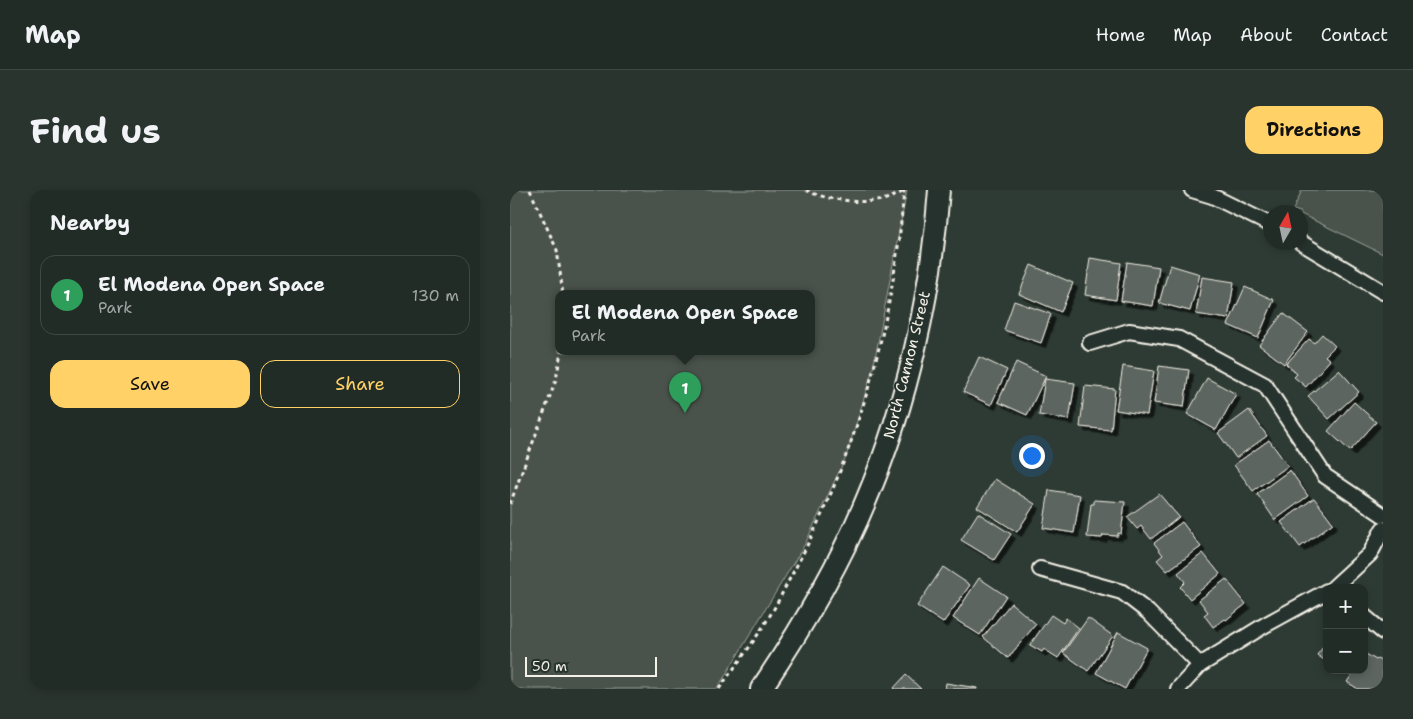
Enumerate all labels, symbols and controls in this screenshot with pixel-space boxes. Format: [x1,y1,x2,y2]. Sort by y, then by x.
text: Map [25,19,81,51]
text: Home [1096,23,1145,47]
text: Map [1173,23,1212,47]
text: About [1240,23,1293,47]
text: Contact [1321,23,1388,47]
button: Directions [1245,106,1383,154]
text: Find us [30,107,161,154]
north arrow [1263,205,1308,250]
text: Nearby [50,209,130,237]
text: El Modena Open Space [98,272,325,297]
text: 1 [63,285,71,306]
text: 130 m [412,285,459,306]
street label: North Cannon Street [879,289,935,441]
popup [555,290,815,355]
text: Park [98,297,132,318]
text: El Modena Open Space [572,300,798,325]
text: Park [572,325,606,346]
button: Save [50,360,250,408]
button: Share [260,360,460,408]
pin: 1 [669,372,701,413]
your location [1019,443,1045,469]
map controls [1323,584,1368,674]
button: + [1323,584,1368,629]
button: − [1323,629,1368,674]
scale bar [525,654,658,677]
text: 50 m [532,657,567,675]

